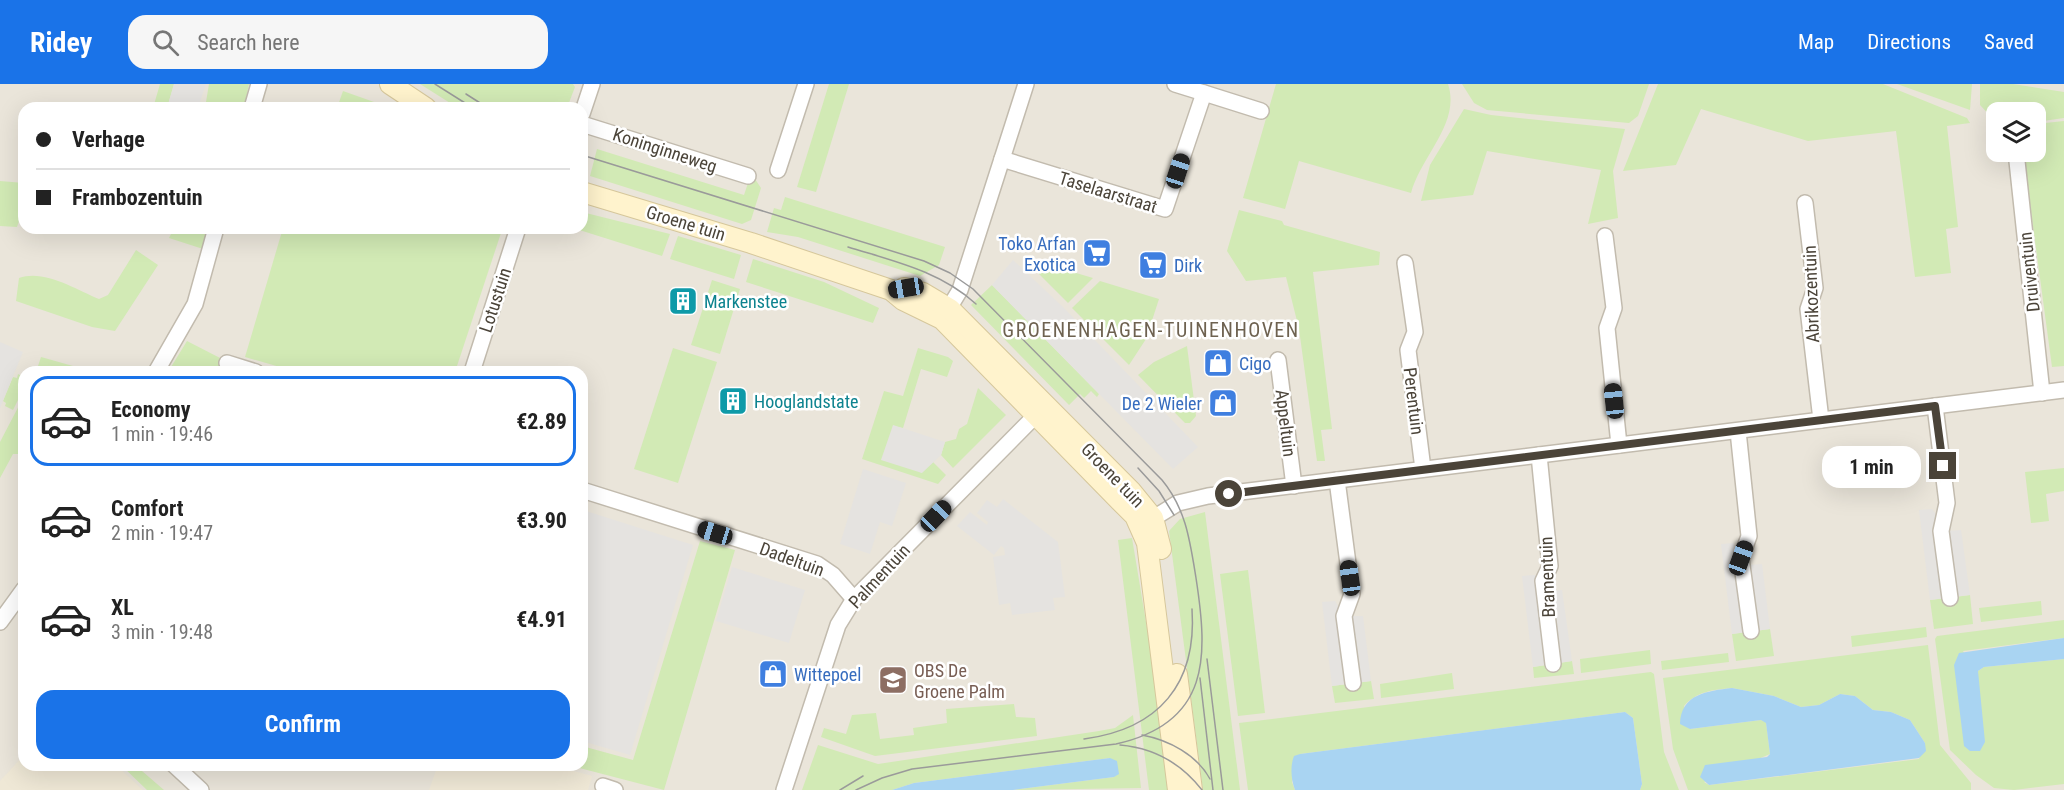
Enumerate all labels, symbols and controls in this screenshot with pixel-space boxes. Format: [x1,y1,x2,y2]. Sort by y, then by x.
search box [128,15,548,69]
text: Ridey [30,26,92,59]
icon: search [149,26,182,59]
text: Search here [197,30,299,55]
text: Map [1798,30,1834,54]
text: Directions [1867,30,1951,54]
text: Saved [1984,30,2034,54]
map controls [1986,102,2046,162]
button: layers [1986,102,2046,162]
street label: Koninginneweg [610,123,720,177]
text: Verhage [72,127,145,152]
car [1164,151,1192,191]
street label: Taselaarstraat [1056,167,1160,217]
text: Frambozentuin [72,185,203,210]
street label: Groene tuin [644,201,728,245]
street label: Druiventuin [2014,231,2044,313]
place label: Toko Arfan Exotica [998,233,1076,275]
supermarket icon: Toko Arfan Exotica [1081,237,1113,269]
street label: Abrikozentuin [1799,245,1823,343]
supermarket icon: Dirk [1137,249,1169,281]
place label: Dirk [1174,255,1202,276]
street label: Lotustuin [475,265,515,335]
car [887,276,925,300]
building icon: Markenstee [667,285,699,317]
place label: Markenstee [704,291,787,312]
district label: GROENENHAGEN-TUINENHOVEN [1002,318,1300,342]
shop icon: Cigo [1202,347,1234,379]
place label: Cigo [1239,353,1271,374]
street label: Perentuin [1399,366,1429,436]
car [1603,382,1625,420]
building icon: Hooglandstate [717,385,749,417]
shop icon: De 2 Wieler [1207,387,1239,419]
street label: Appeltuin [1271,388,1301,458]
place label: Hooglandstate [754,391,858,412]
place label: De 2 Wieler [1122,393,1203,414]
icon: car [39,394,93,448]
text: Economy [111,397,191,422]
text: €2.89 [516,409,567,434]
text: 1 min · 19:46 [111,422,213,446]
street label: Groene tuin [1077,438,1149,512]
callout: 1 min [1823,445,1922,487]
route end [1929,452,1956,479]
text: 1 min [1849,455,1894,479]
route start [1215,480,1242,507]
icon: car [39,493,93,547]
text: Comfort [111,496,184,521]
car [917,497,955,535]
text: €3.90 [516,508,567,533]
car [695,519,735,547]
text: 2 min · 19:47 [111,521,213,545]
street label: Bramentuin [1535,536,1559,618]
street label: Dadeltuin [757,538,827,580]
car [1726,538,1756,578]
street label: Palmentuin [844,540,914,612]
car [1339,559,1361,597]
icon: car [39,592,93,646]
text: XL [111,595,134,620]
text: €4.91 [516,607,567,632]
text: 3 min · 19:48 [111,620,213,644]
shop icon: Wittepoel [757,658,789,690]
place label: OBS De Groene Palm [914,660,1005,702]
place label: Wittepoel [794,664,861,685]
school or university icon: OBS De Groene Palm [877,664,909,696]
button: Confirm [36,690,570,759]

